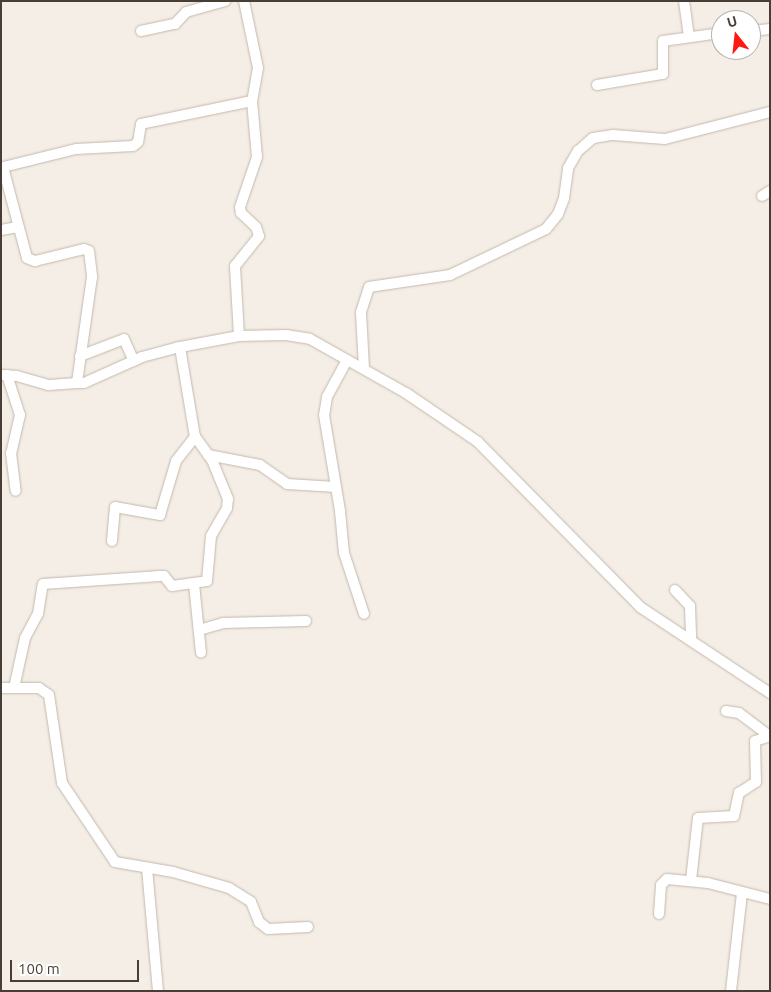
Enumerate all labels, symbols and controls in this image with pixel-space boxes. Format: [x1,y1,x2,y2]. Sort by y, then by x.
north arrow [711,10,761,60]
text: U [725,12,739,31]
scale bar [12,950,141,982]
text: 100 m [18,960,60,977]

